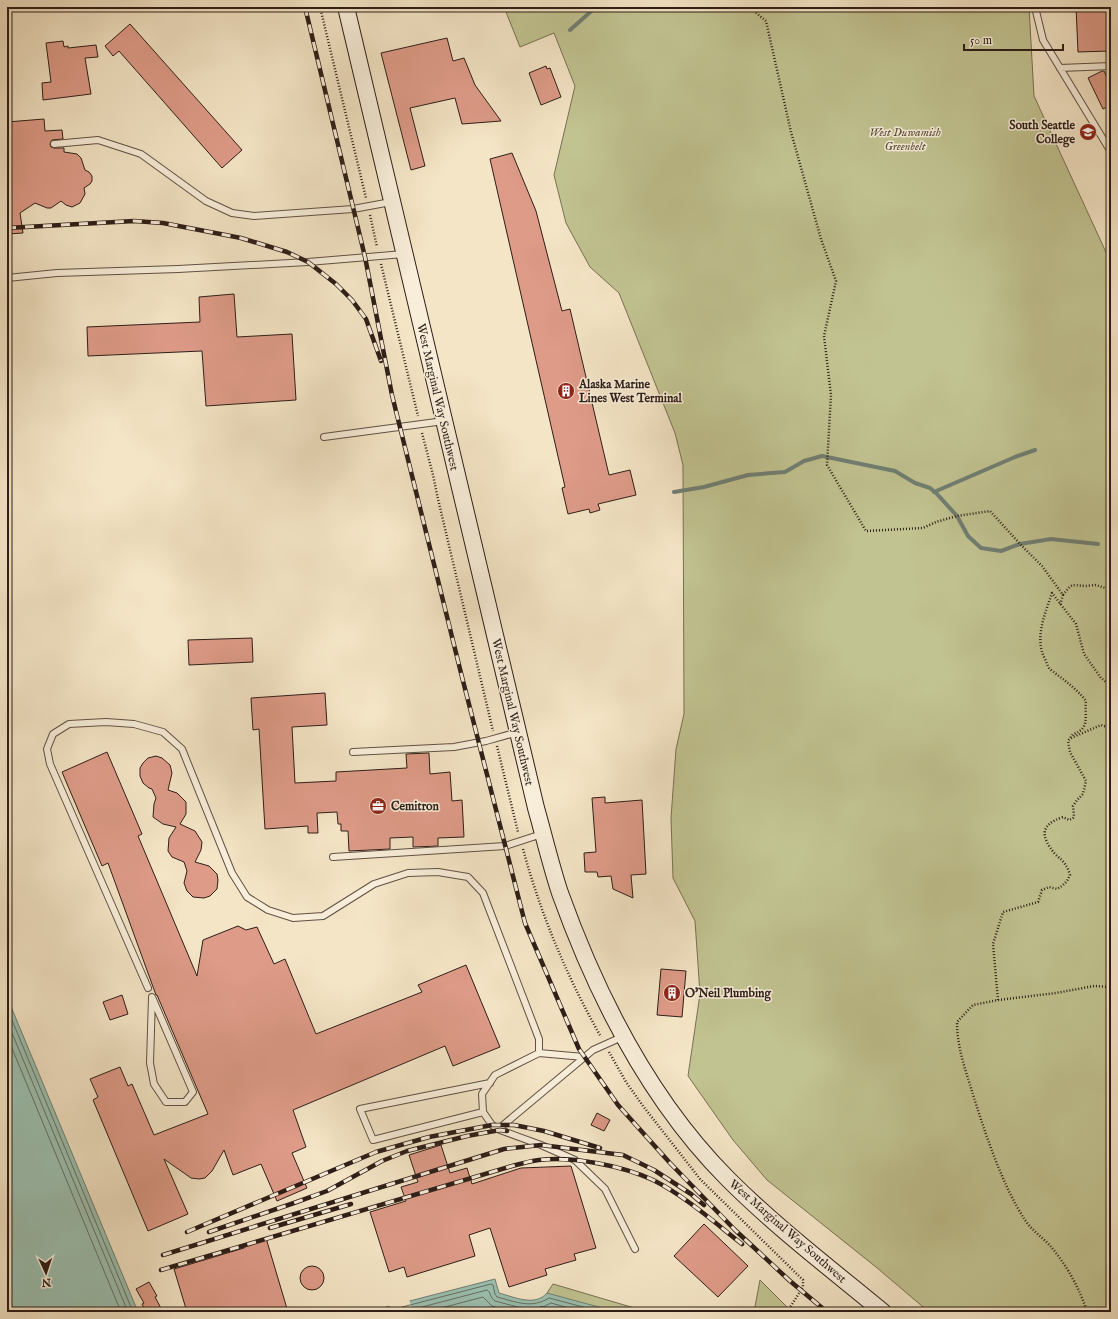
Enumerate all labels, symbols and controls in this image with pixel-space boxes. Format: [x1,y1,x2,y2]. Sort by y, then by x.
scale bar [964,26,1063,52]
text: 50 m [970,33,992,48]
place label: South Seattle College [1009,118,1075,148]
school or university icon: South Seattle College [1078,122,1098,142]
park label: West Duwamish Greenbelt [869,125,941,154]
street label: West Marginal Way Southwest [413,322,462,472]
place label: Alaska Marine Lines West Terminal [578,377,682,406]
building icon: Alaska Marine Lines West Terminal [556,381,576,401]
street label: West Marginal Way Southwest [488,637,537,787]
office icon: Cemitron [368,796,388,816]
place label: Cemitron [391,799,439,814]
building icon: O'Neil Plumbing [662,983,682,1003]
place label: O'Neil Plumbing [685,986,771,1002]
street label: West Marginal Way Southwest [726,1176,849,1286]
north arrow [26,1253,66,1293]
text: N [41,1275,53,1289]

